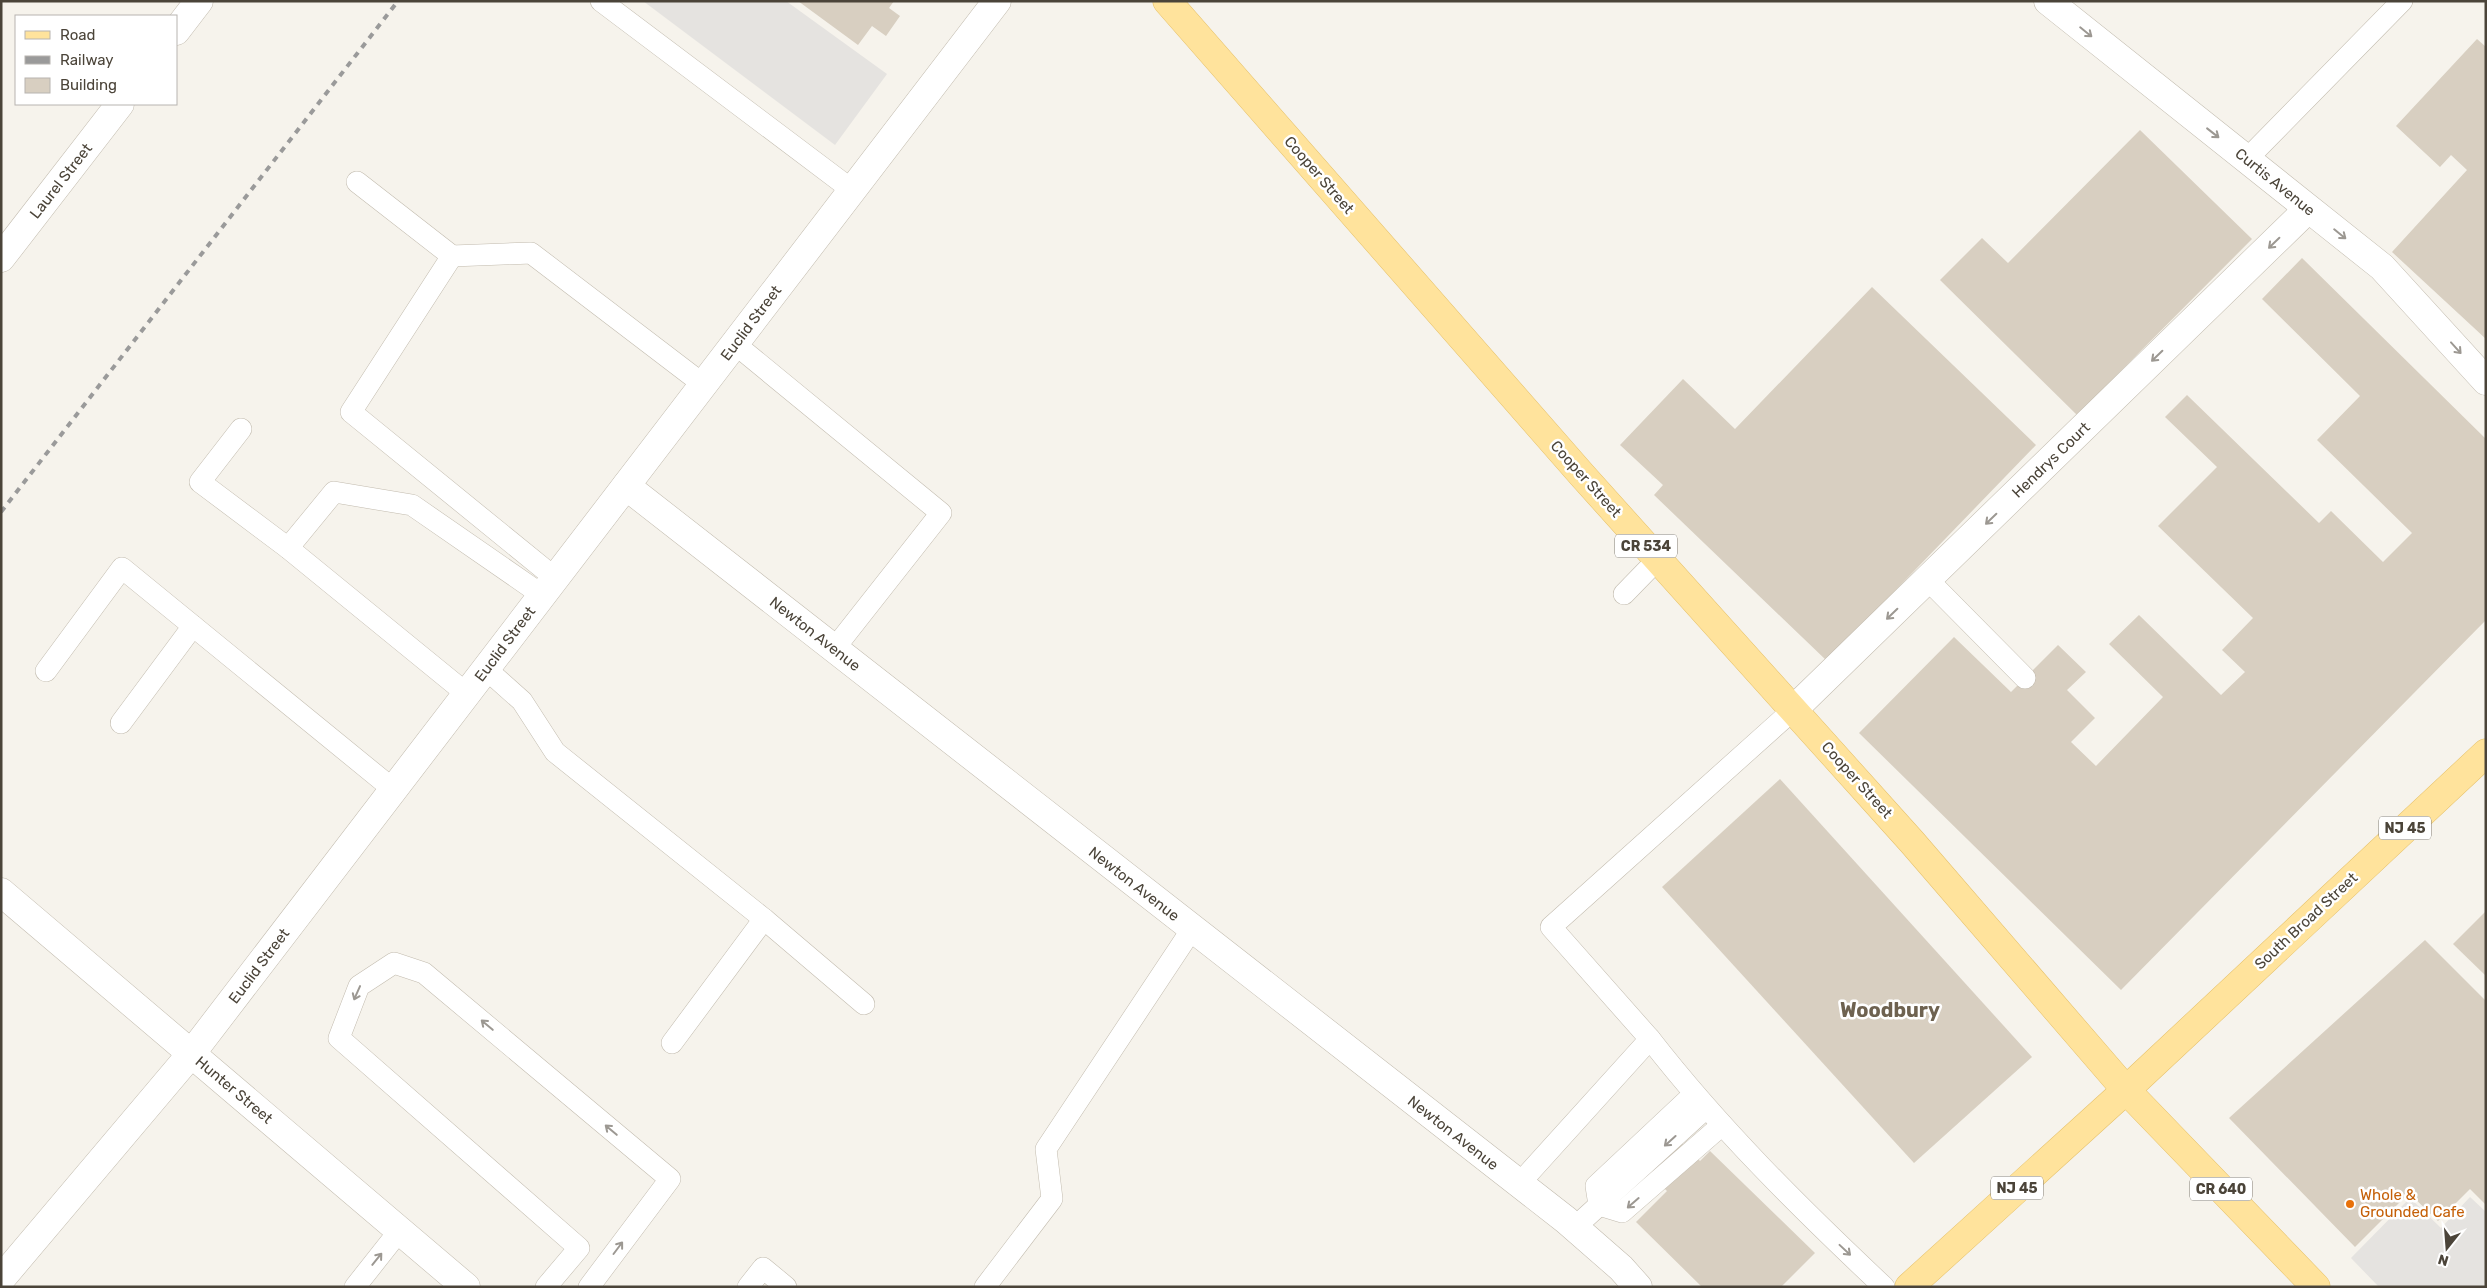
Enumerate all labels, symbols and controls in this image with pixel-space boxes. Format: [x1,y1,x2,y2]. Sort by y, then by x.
legend [15,15,178,105]
text: Road [60,26,96,44]
one-way arrow [2079,26,2092,37]
text: Railway [60,51,114,69]
text: Building [60,76,117,94]
one-way arrow [2206,127,2219,138]
street label: Cooper Street [1280,133,1358,218]
street label: Laurel Street [26,140,96,222]
street label: Curtis Avenue [2231,144,2319,220]
one-way arrow [2333,229,2346,240]
one-way arrow [2267,237,2280,249]
street label: Euclid Street [717,282,785,364]
one-way arrow [2450,341,2461,354]
one-way arrow [2151,350,2163,362]
street label: Hendrys Court [2008,418,2094,502]
street label: Cooper Street [1547,437,1625,521]
one-way arrow [1985,513,1997,525]
road number: CR 534 [1615,534,1677,558]
street label: Newton Avenue [766,593,864,675]
street label: Euclid Street [471,603,539,685]
one-way arrow [1886,608,1899,620]
street label: Cooper Street [1818,738,1896,822]
road number: NJ 45 [2379,816,2431,840]
street label: Newton Avenue [1085,843,1183,925]
street label: South Broad Street [2251,869,2361,973]
street label: Euclid Street [225,925,293,1007]
one-way arrow [351,986,361,1001]
district label: Woodbury [1840,998,1940,1022]
one-way arrow [480,1020,493,1031]
street label: Hunter Street [192,1052,276,1128]
street label: Newton Avenue [1404,1092,1502,1174]
one-way arrow [605,1124,618,1135]
one-way arrow [1664,1135,1677,1146]
road number: NJ 45 [1991,1176,2043,1200]
road number: CR 640 [2190,1178,2252,1200]
place label: Whole & Grounded Cafe [2360,1186,2465,1221]
one-way arrow [1626,1197,1639,1208]
marker: Whole & Grounded Cafe [2344,1198,2356,1210]
north arrow [2422,1223,2472,1273]
one-way arrow [613,1241,623,1255]
one-way arrow [1839,1244,1851,1256]
text: N [2436,1250,2451,1270]
one-way arrow [372,1252,383,1265]

